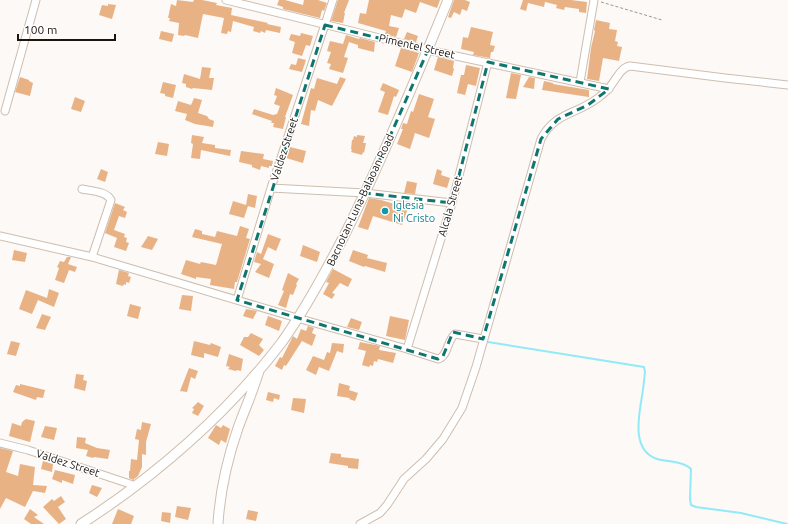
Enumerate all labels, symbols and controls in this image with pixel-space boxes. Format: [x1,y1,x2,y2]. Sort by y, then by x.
scale bar [18,16,115,42]
text: 100 m [24,23,57,36]
street label: Pimentel Street [378,31,457,61]
street label: Valdez Street [268,115,300,182]
street label: Bacnotan-Luna-Balaoan Road [324,132,396,268]
street label: Alcala Street [436,174,465,238]
place label: Iglesia Ni Cristo [393,199,435,224]
marker: Iglesia Ni Cristo [380,206,390,216]
street label: Valdez Street [35,447,102,479]

